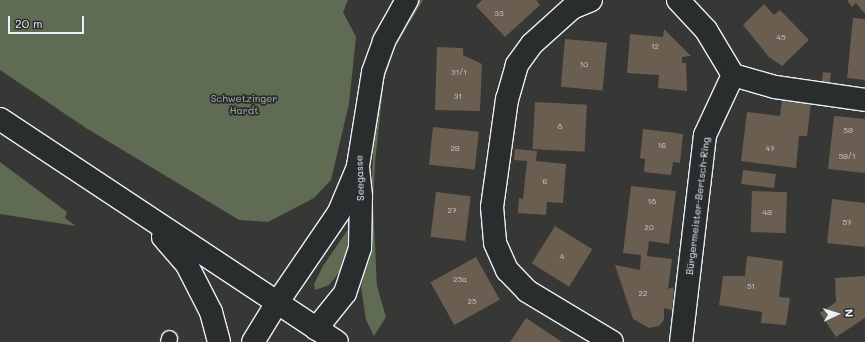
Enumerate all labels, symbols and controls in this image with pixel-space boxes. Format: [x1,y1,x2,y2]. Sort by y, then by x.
scale bar [10,8,86,34]
house number: 33 [494,9,504,19]
text: 20 m [15,15,43,31]
house number: 45 [776,33,786,43]
house number: 12 [651,42,659,52]
house number: 10 [580,60,588,70]
house number: 31/1 [451,68,467,78]
park label: Schwetzinger Hardt [211,92,277,116]
house number: 31 [454,92,462,102]
house number: 8 [558,122,562,132]
house number: 59 [843,126,853,136]
street label: Bürgermeister-Bertsch-Ring [684,136,712,276]
house number: 16 [658,141,666,151]
house number: 29 [450,144,460,154]
house number: 47 [765,144,775,154]
house number: 59/1 [838,152,856,162]
street label: Seegasse [353,155,367,201]
house number: 6 [543,177,547,187]
house number: 18 [648,197,656,207]
house number: 27 [448,206,456,216]
house number: 49 [762,208,772,218]
house number: 57 [842,218,852,228]
house number: 20 [644,223,654,233]
house number: 4 [560,252,564,262]
house number: 25a [453,275,467,285]
house number: 51 [747,282,755,292]
house number: 22 [639,289,647,299]
north arrow [817,294,857,334]
house number: 25 [467,297,477,307]
text: N [842,308,857,318]

